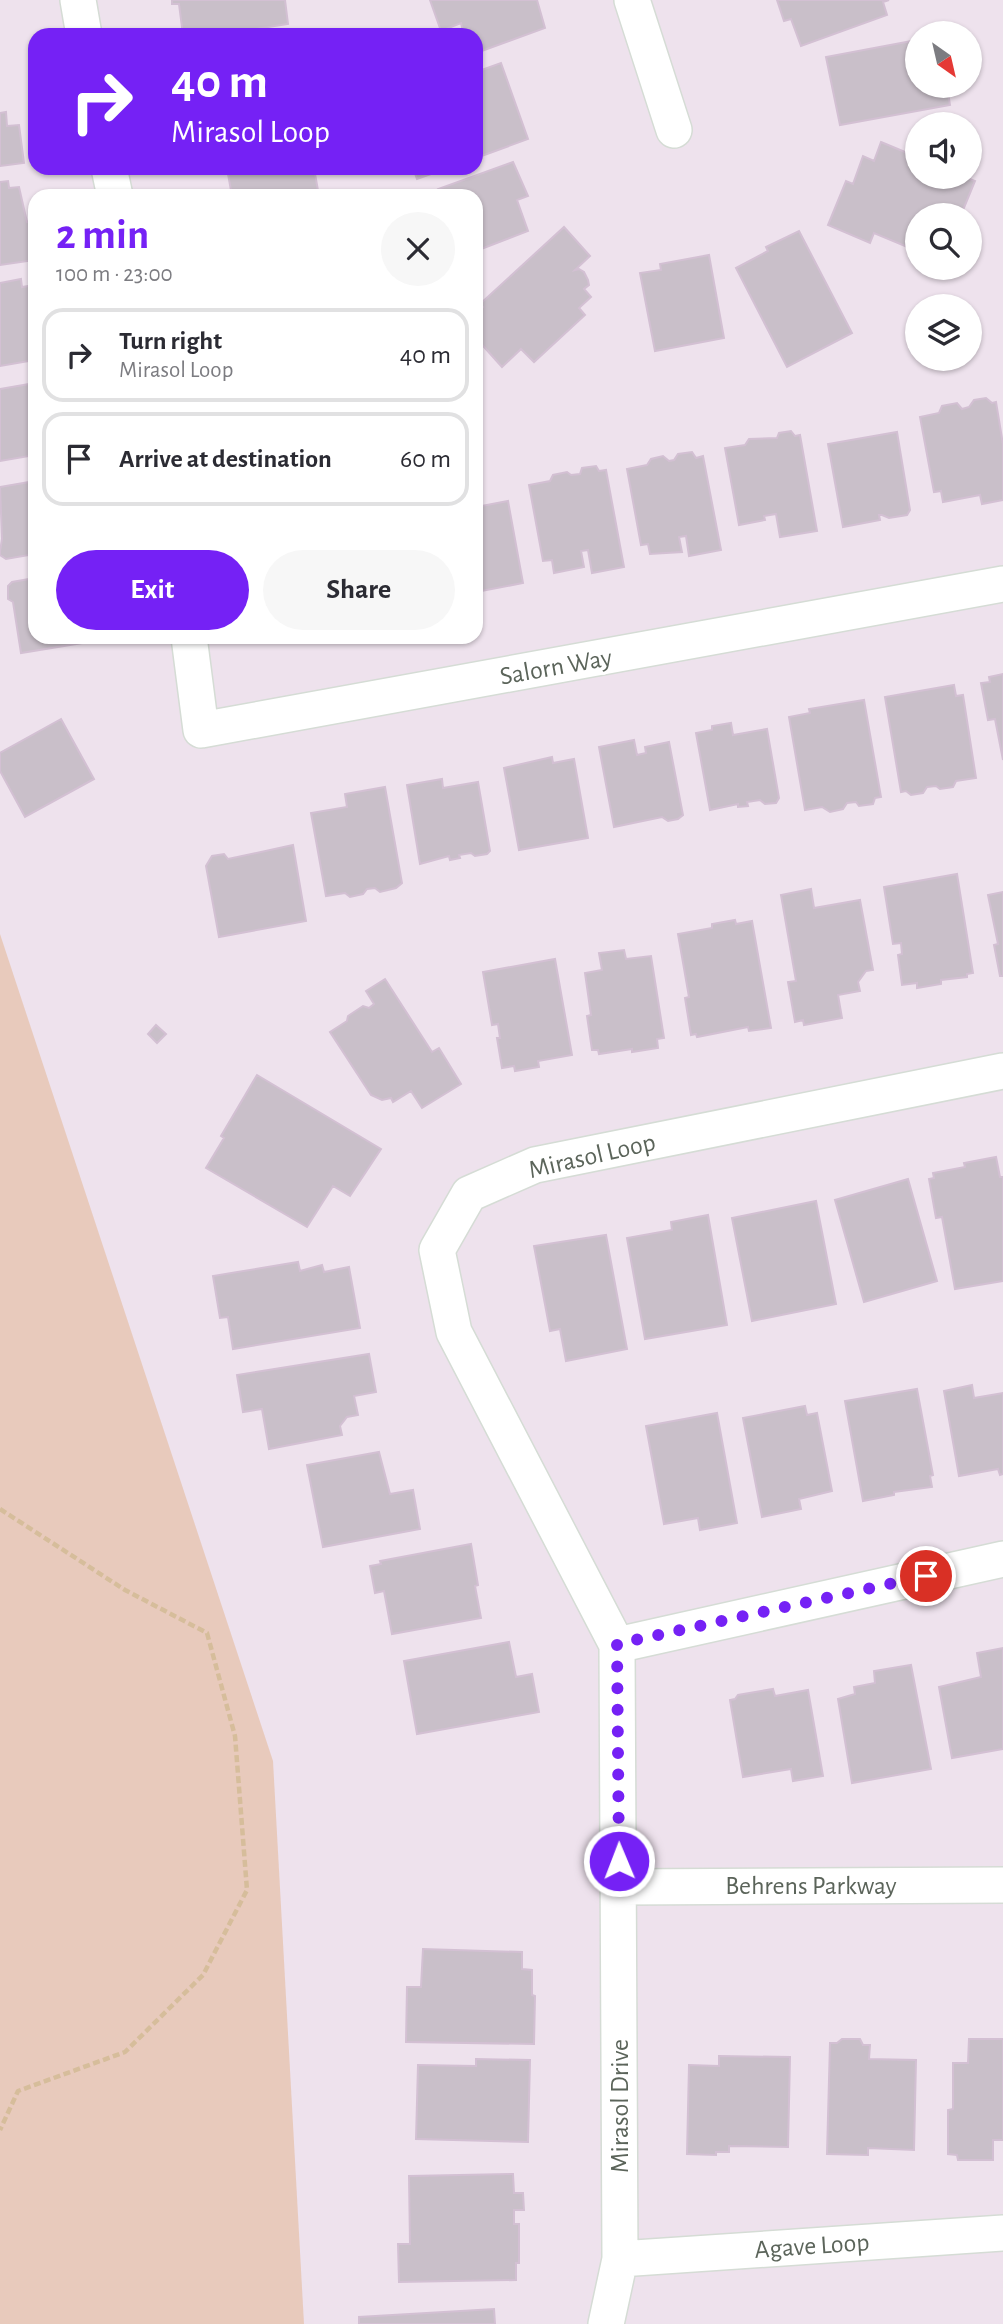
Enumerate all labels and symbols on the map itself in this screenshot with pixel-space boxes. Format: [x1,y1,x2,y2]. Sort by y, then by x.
north arrow [905,21,982,98]
street label: Salorn Way [498,644,614,690]
street label: Mirasol Loop [526,1129,658,1183]
pin [896,1546,956,1606]
position arrow [582,1824,656,1898]
street label: Behrens Parkway [725,1873,897,1899]
street label: Mirasol Drive [607,2039,633,2173]
street label: Agave Loop [754,2229,870,2263]

